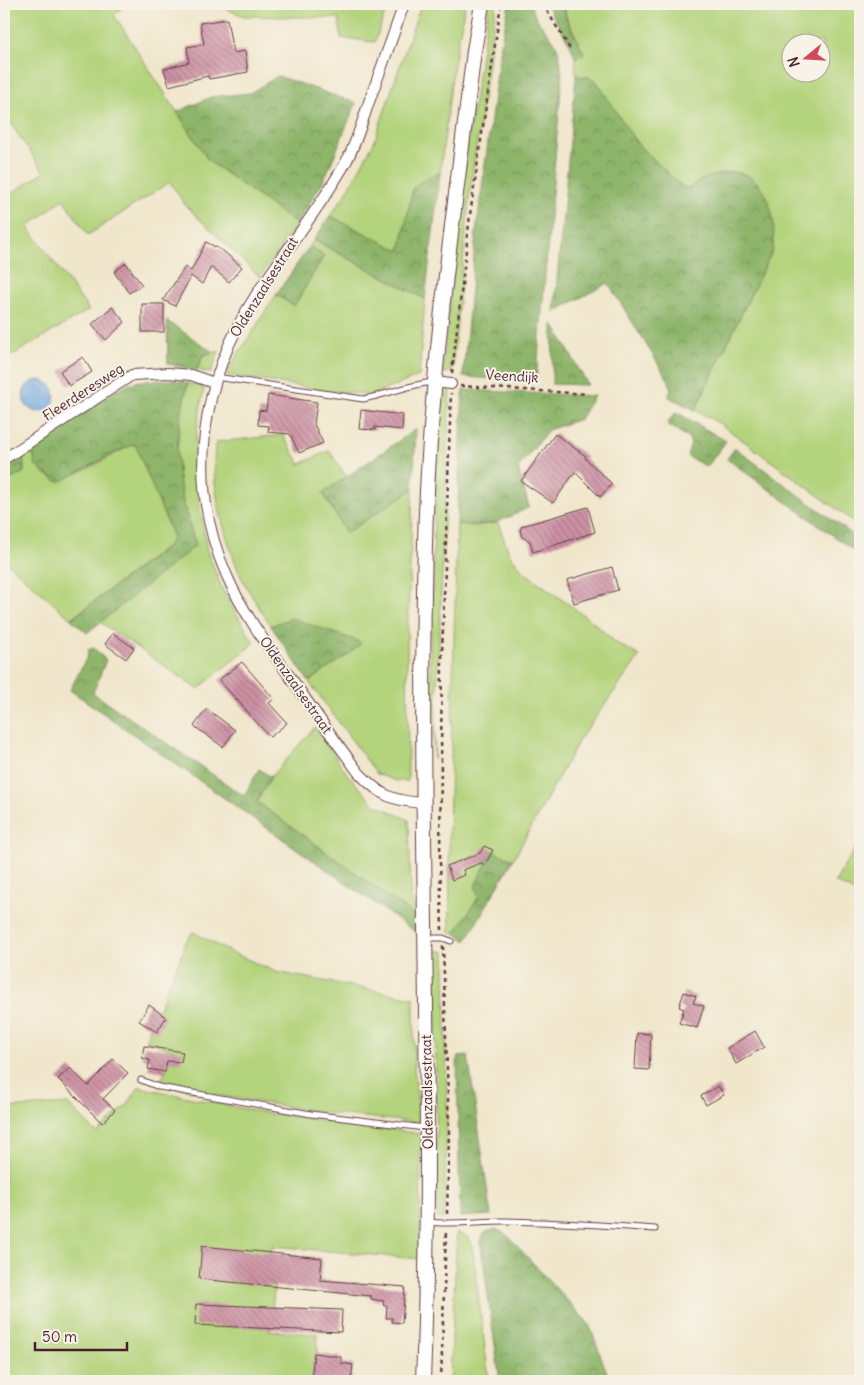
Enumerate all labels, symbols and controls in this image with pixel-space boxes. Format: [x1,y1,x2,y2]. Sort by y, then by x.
north arrow [782,32,832,82]
text: N [784,55,804,69]
street label: Oldenzaalsestraat [226,233,302,340]
street label: Fleerderesweg [39,359,127,425]
street label: Veendijk [485,366,539,386]
street label: Oldenzaalsestraat [256,633,336,737]
street label: Oldenzaalsestraat [417,1034,437,1149]
scale bar [35,1320,128,1352]
text: 50 m [42,1327,77,1346]

